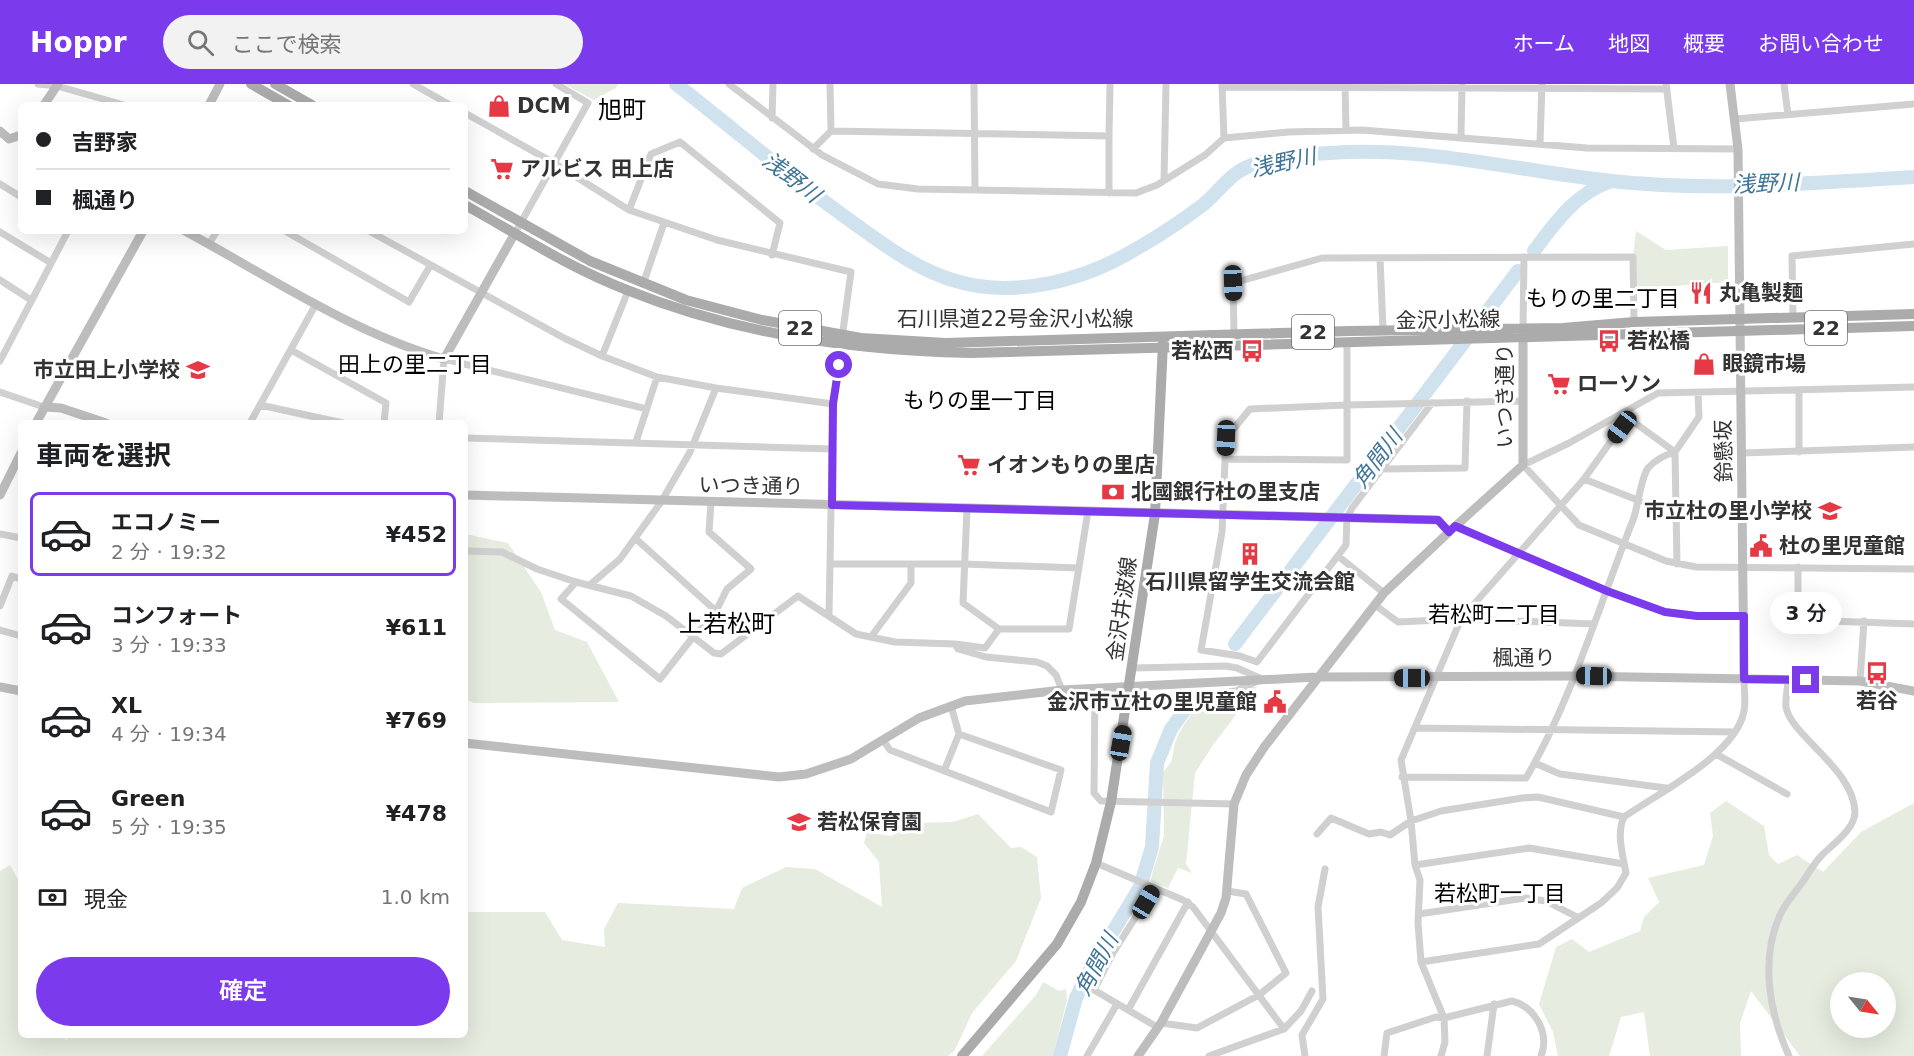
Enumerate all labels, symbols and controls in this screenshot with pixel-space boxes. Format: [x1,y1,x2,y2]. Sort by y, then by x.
search box [163,15,583,69]
text: Hoppr [30,26,127,59]
icon: search [184,26,217,59]
text: ここで検索 [232,32,342,57]
text: ホーム [1513,32,1575,56]
text: 地図 [1608,32,1650,56]
text: 概要 [1683,32,1725,56]
text: お問い合わせ [1758,32,1884,56]
shop icon: DCM [486,93,512,119]
place label: DCM [517,94,571,118]
district label: 旭町 [598,96,646,124]
text: 吉野家 [72,130,138,155]
water label: 浅野川 [1248,143,1320,182]
water label: 浅野川 [758,147,827,209]
supermarket icon: アルビス 田上店 [489,156,515,182]
place label: アルビス 田上店 [520,157,674,181]
water label: 浅野川 [1733,170,1801,197]
text: 楓通り [72,188,138,213]
car [1223,265,1243,301]
restaurant icon: 丸亀製麺 [1688,280,1714,306]
place label: 丸亀製麺 [1719,281,1803,305]
district label: もりの里二丁目 [1526,286,1680,311]
street label: 石川県道22号金沢小松線 [897,307,1133,331]
street label: 金沢小松線 [1395,307,1501,333]
road number: 22 [779,311,821,345]
road number: 22 [1805,311,1847,345]
road number: 22 [1292,315,1334,349]
bus stop icon: 若松橋 [1596,328,1622,354]
place label: 若松橋 [1627,329,1690,353]
bus stop icon: 若松西 [1239,338,1265,364]
place label: 若松西 [1171,339,1234,363]
street label: いつき通り [1493,344,1517,449]
route start [825,351,852,378]
shop icon: 眼鏡市場 [1691,351,1717,377]
district label: 田上の里二丁目 [338,352,492,377]
place label: 眼鏡市場 [1722,352,1806,376]
school or university icon: 市立田上小学校 [185,357,211,383]
place label: 市立田上小学校 [33,358,180,382]
supermarket icon: ローソン [1546,371,1572,397]
place label: ローソン [1577,372,1661,396]
district label: もりの里一丁目 [903,388,1057,413]
car [1604,407,1640,447]
street label: 鈴懸坂 [1711,419,1737,483]
car [1216,420,1236,456]
water label: 角間川 [1348,423,1408,492]
text: 車両を選択 [36,440,171,471]
supermarket icon: イオンもりの里店 [956,452,982,478]
place label: イオンもりの里店 [987,453,1155,477]
street label: いつき通り [698,473,804,499]
bank icon: 北國銀行杜の里支店 [1100,479,1126,505]
place label: 北國銀行杜の里支店 [1131,480,1320,504]
school or university icon: 市立杜の里小学校 [1817,498,1843,524]
place label: 市立杜の里小学校 [1644,499,1812,523]
icon: car [39,507,93,561]
text: エコノミー [111,510,221,535]
text: ¥452 [386,522,447,547]
public building icon: 杜の里児童館 [1748,533,1774,559]
place label: 杜の里児童館 [1779,534,1905,558]
text: 2 分 · 19:32 [111,540,227,564]
building icon: 石川県留学生交流会館 [1237,541,1263,567]
street label: 金沢井波線 [1103,555,1141,663]
place label: 石川県留学生交流会館 [1145,570,1355,594]
callout: 3 分 [1770,593,1842,635]
icon: car [39,600,93,654]
text: 3 分 [1786,601,1826,625]
district label: 若松町二丁目 [1428,602,1560,627]
text: コンフォート [111,603,242,628]
district label: 上若松町 [679,610,775,638]
text: ¥611 [386,615,447,640]
text: 3 分 · 19:33 [111,633,227,657]
street label: 楓通り [1493,646,1556,670]
bus stop icon: 若谷 [1864,660,1890,686]
route end [1792,666,1819,693]
car [1576,667,1612,685]
car [1394,669,1430,687]
public building icon: 金沢市立杜の里児童館 [1262,689,1288,715]
place label: 若谷 [1856,689,1898,713]
place label: 金沢市立杜の里児童館 [1047,690,1257,714]
icon: car [39,693,93,747]
text: XL [111,693,142,718]
text: ¥769 [386,708,447,733]
text: 4 分 · 19:34 [111,722,227,746]
car [1109,724,1133,762]
icon: car [39,786,93,840]
text: Green [111,786,185,811]
text: ¥478 [386,801,447,826]
school or university icon: 若松保育園 [786,809,812,835]
place label: 若松保育園 [817,810,922,834]
text: 5 分 · 19:35 [111,815,227,839]
icon: cash [36,881,69,914]
district label: 若松町一丁目 [1434,881,1566,906]
car [1129,882,1163,922]
text: 1.0 km [381,885,450,909]
text: 現金 [84,887,128,912]
water label: 角間川 [1070,927,1124,999]
button: 確定 [36,957,450,1026]
north arrow [1830,972,1896,1038]
map controls [1830,972,1896,1038]

